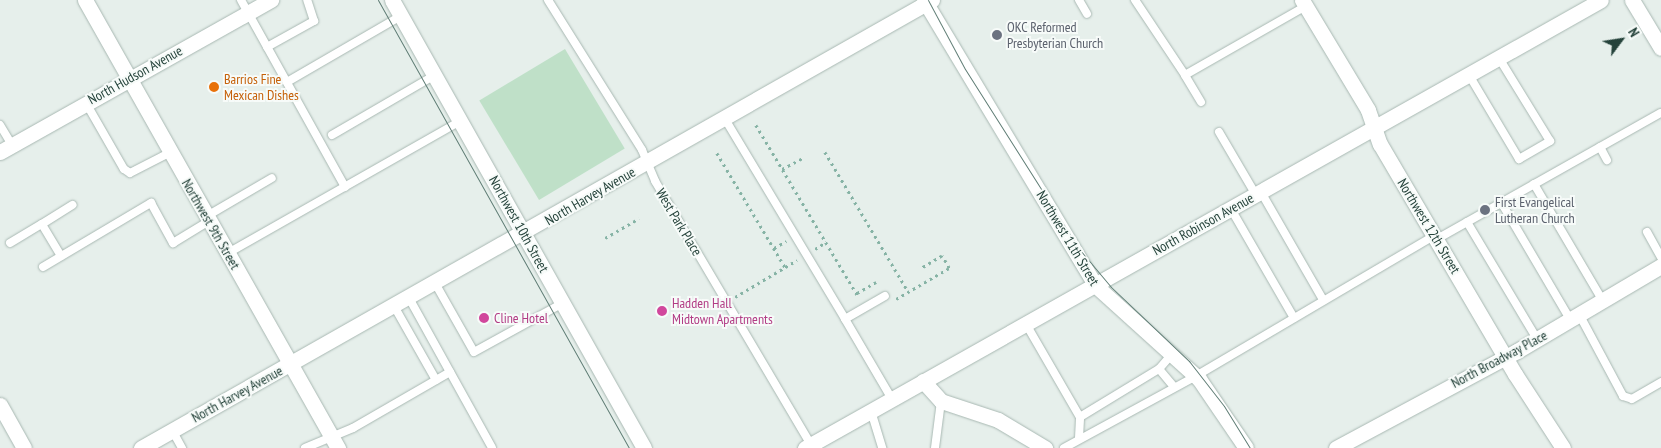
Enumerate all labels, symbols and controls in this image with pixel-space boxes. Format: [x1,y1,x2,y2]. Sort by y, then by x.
north arrow [1596,15,1646,65]
place label: OKC Reformed Presbyterian Church [1007,19,1103,52]
text: N [1624,24,1644,40]
marker: OKC Reformed Presbyterian Church [991,29,1003,41]
street label: North Hudson Avenue [85,42,185,108]
place label: Barrios Fine Mexican Dishes [224,71,299,104]
marker: Barrios Fine Mexican Dishes [208,81,220,93]
street label: North Harvey Avenue [542,163,638,229]
street label: Northwest 10th Street [486,173,552,275]
street label: Northwest 12th Street [1394,175,1464,277]
street label: Northwest 9th Street [178,176,244,272]
street label: West Park Place [652,185,706,259]
street label: Northwest 11th Street [1033,187,1103,289]
street label: North Robinson Avenue [1149,189,1257,259]
place label: First Evangelical Lutheran Church [1495,194,1575,226]
marker: First Evangelical Lutheran Church [1479,204,1491,216]
place label: Hadden Hall Midtown Apartments [672,295,773,328]
marker: Hadden Hall Midtown Apartments [656,305,668,317]
place label: Cline Hotel [494,310,548,326]
marker: Cline Hotel [478,312,490,324]
street label: North Broadway Place [1448,327,1550,391]
street label: North Harvey Avenue [188,362,286,426]

